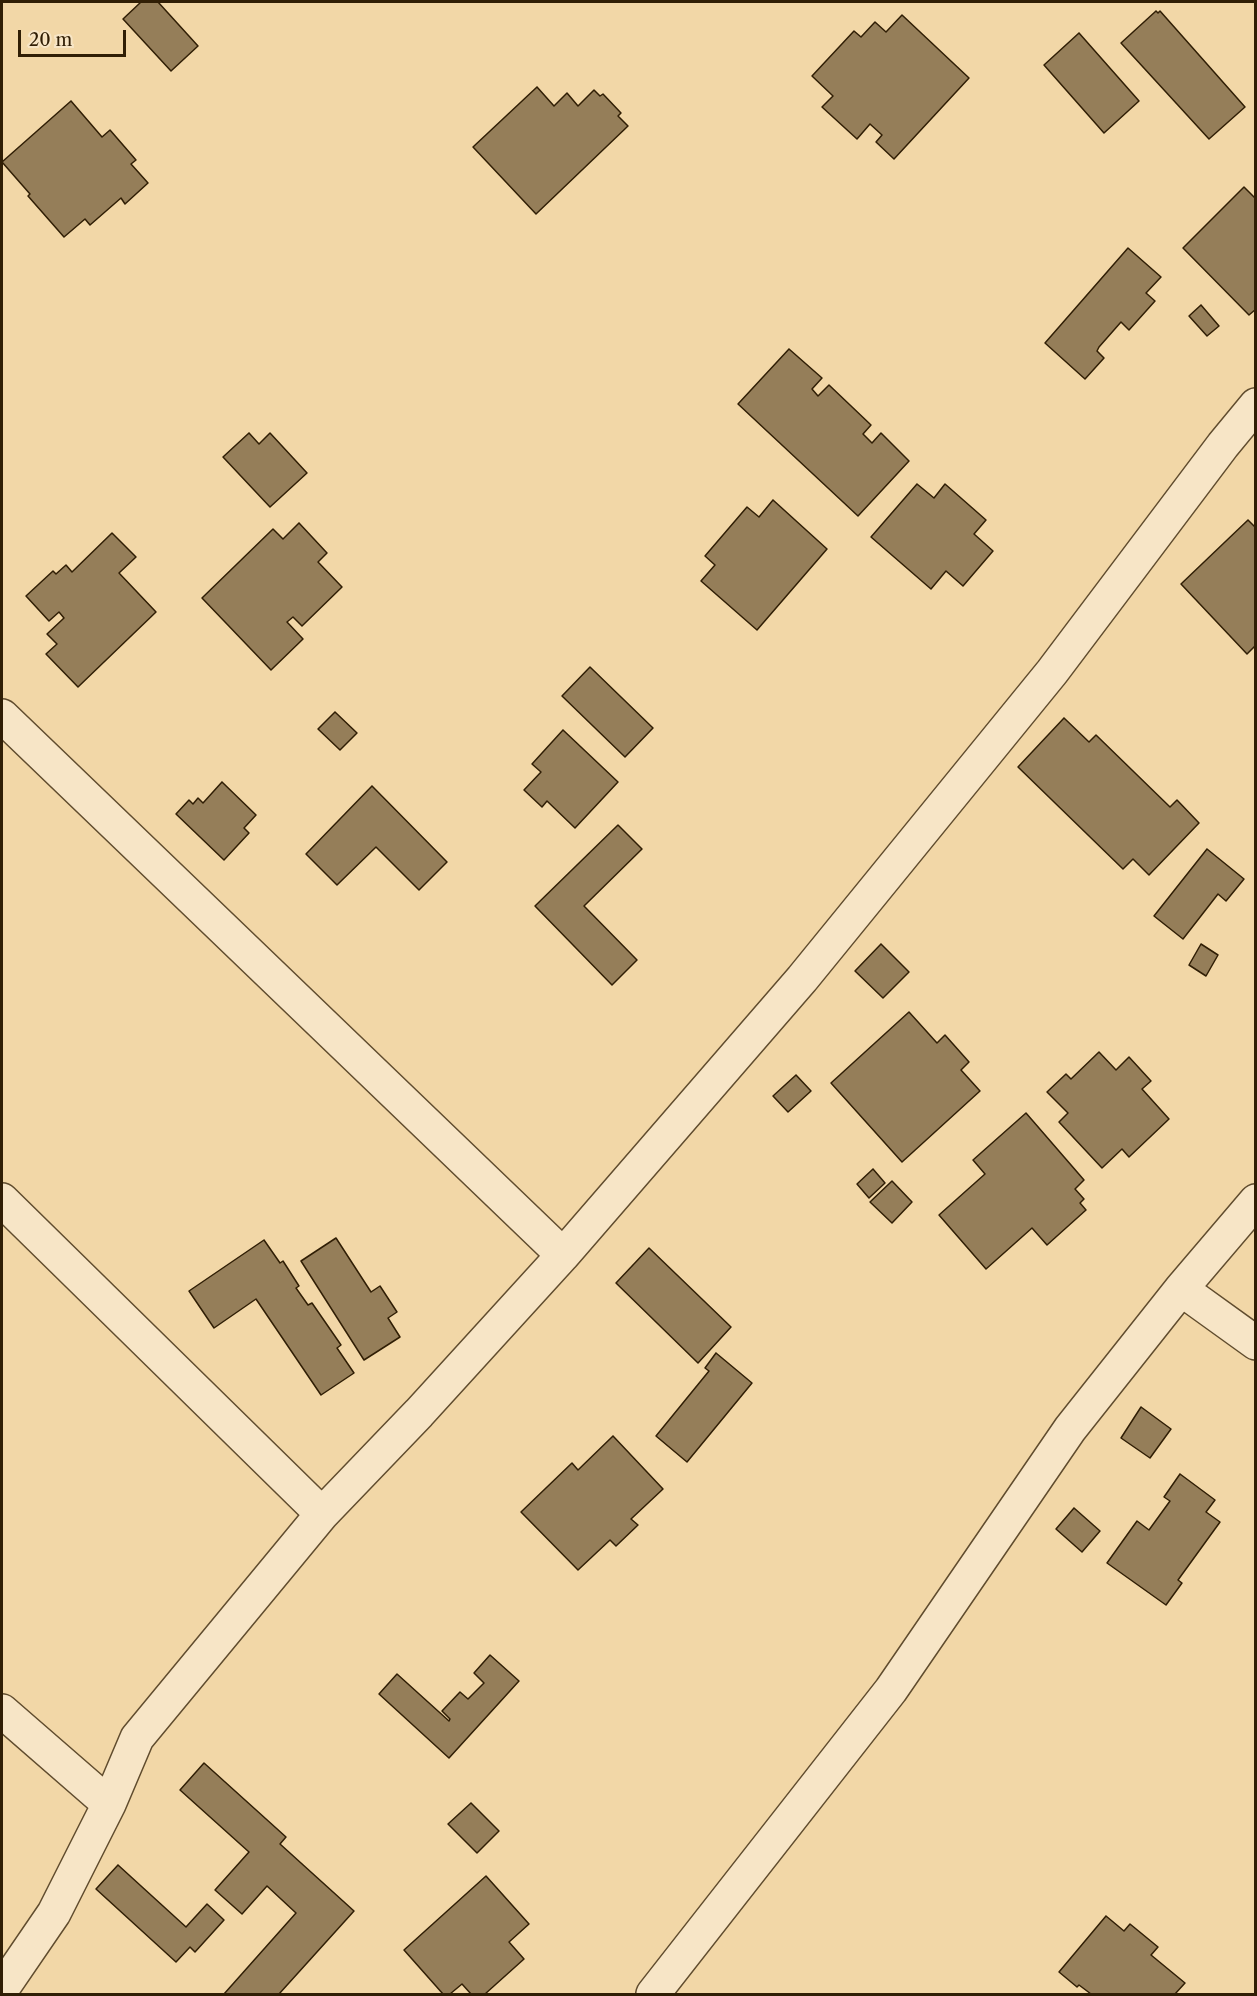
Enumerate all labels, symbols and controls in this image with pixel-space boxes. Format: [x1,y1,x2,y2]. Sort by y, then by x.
scale bar [21,18,129,56]
text: 20 m [29,29,72,51]

